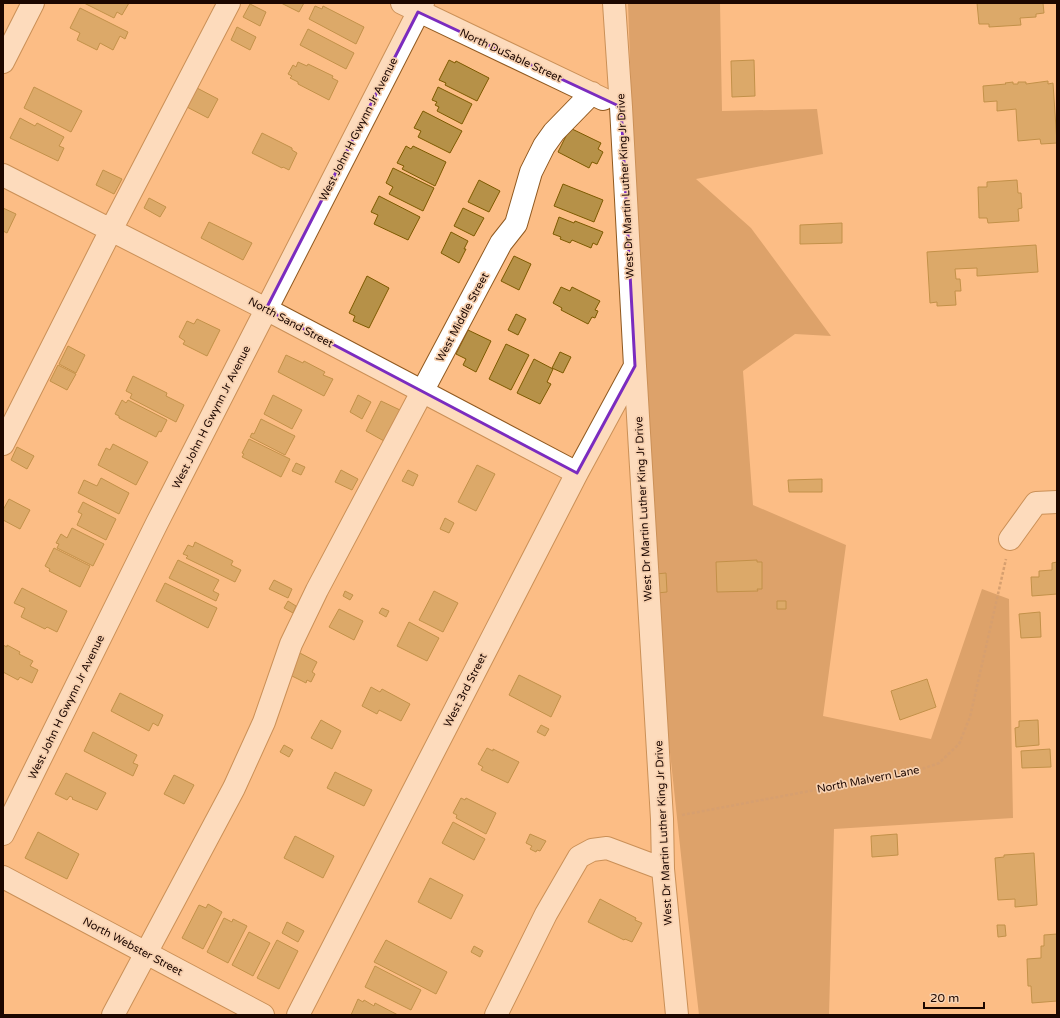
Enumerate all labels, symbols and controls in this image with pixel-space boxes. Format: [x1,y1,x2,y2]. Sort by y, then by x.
street label: North DuSable Street [458,26,564,85]
street label: West John H Gwynn Jr Avenue [317,55,400,203]
street label: West Dr Martin Luther King Jr Drive [614,93,637,279]
street label: West Middle Street [433,270,492,364]
street label: North Sand Street [246,295,335,350]
street label: West John H Gwynn Jr Avenue [170,343,253,491]
street label: West Dr Martin Luther King Jr Drive [632,416,655,602]
street label: West John H Gwynn Jr Avenue [26,633,107,782]
street label: West 3rd Street [441,651,490,729]
street label: West Dr Martin Luther King Jr Drive [652,740,675,926]
street label: North Malvern Lane [816,763,920,796]
street label: North Webster Street [81,915,185,978]
scale bar [924,984,984,1010]
text: 20 m [930,991,959,1005]

